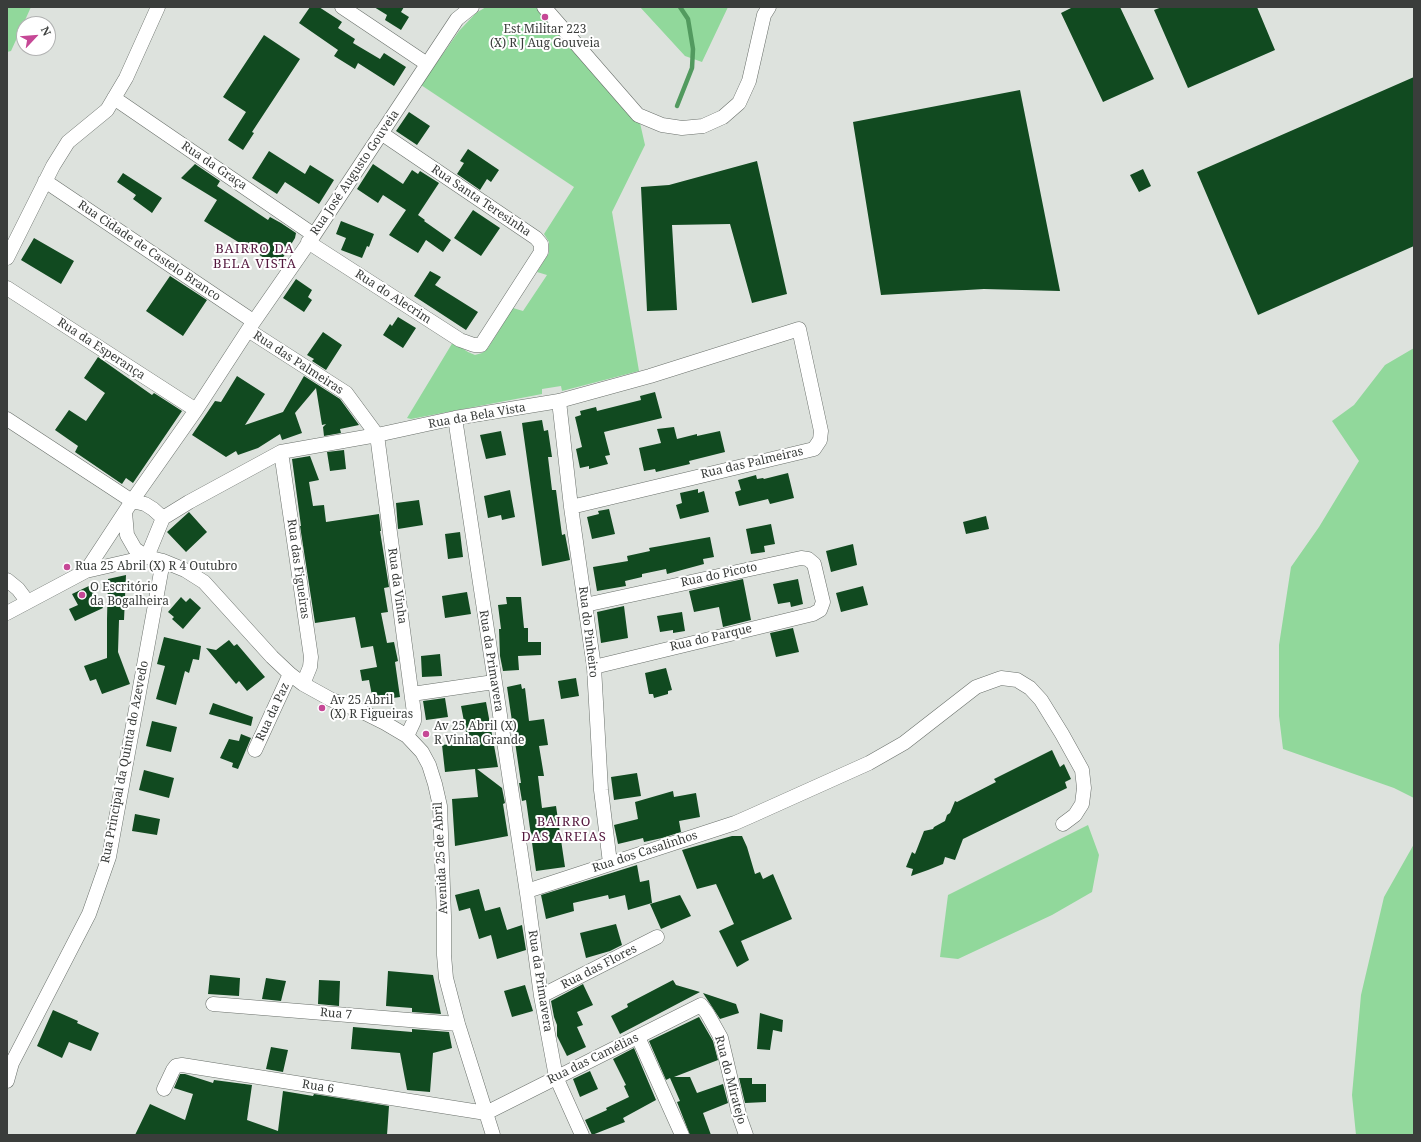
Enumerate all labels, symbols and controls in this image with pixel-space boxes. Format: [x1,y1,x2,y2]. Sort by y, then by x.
marker: Est Militar 223 (X) R J Aug Gouveia [540,12,550,22]
north arrow [16,16,56,56]
place label: Est Militar 223 (X) R J Aug Gouveia [490,23,600,51]
text: N [38,24,55,38]
street label: Rua José Augusto Gouveia [308,108,402,238]
street label: Rua da Graça [178,139,250,193]
street label: Rua Santa Teresinha [428,162,534,240]
street label: Rua Cidade de Castelo Branco [75,198,223,304]
district label: BAIRRO DA BELA VISTA [213,241,297,272]
street label: Rua do Alecrim [352,267,434,327]
street label: Rua da Esperança [54,315,148,383]
street label: Rua das Palmeiras [250,328,346,398]
street label: Rua da Bela Vista [427,400,527,432]
street label: Rua das Palmeiras [699,444,805,482]
street label: Rua das Figueiras [284,518,312,620]
street label: Rua da Vinha [385,547,409,625]
place label: Rua 25 Abril (X) R 4 Outubro [75,560,238,574]
street label: Rua do Picoto [679,560,759,590]
marker: Rua 25 Abril (X) R 4 Outubro [62,562,72,572]
place label: O Escritório da Bogalheira [90,581,169,609]
street label: Rua do Pinheiro [575,585,601,679]
marker: O Escritório da Bogalheira [77,590,87,600]
street label: Rua da Primavera [476,609,506,713]
street label: Rua do Parque [669,622,753,654]
street label: Rua Principal da Quinta do Azevedo [98,659,152,865]
street label: Rua da Paz [253,681,293,743]
place label: Av 25 Abril (X) R Figueiras [330,694,413,722]
marker: Av 25 Abril (X) R Figueiras [317,703,327,713]
place label: Av 25 Abril (X) R Vinha Grande [434,720,524,748]
marker: Av 25 Abril (X) R Vinha Grande [421,729,431,739]
street label: Avenida 25 de Abril [431,801,451,915]
district label: BAIRRO DAS AREIAS [521,814,607,845]
street label: Rua dos Casalinhos [591,828,699,876]
street label: Rua da Primavera [525,929,555,1033]
street label: Rua das Flores [559,942,639,992]
street label: Rua 7 [319,1005,353,1023]
street label: Rua das Camélias [545,1031,641,1087]
street label: Rua do Miratejo [711,1034,749,1126]
street label: Rua 6 [301,1077,335,1097]

